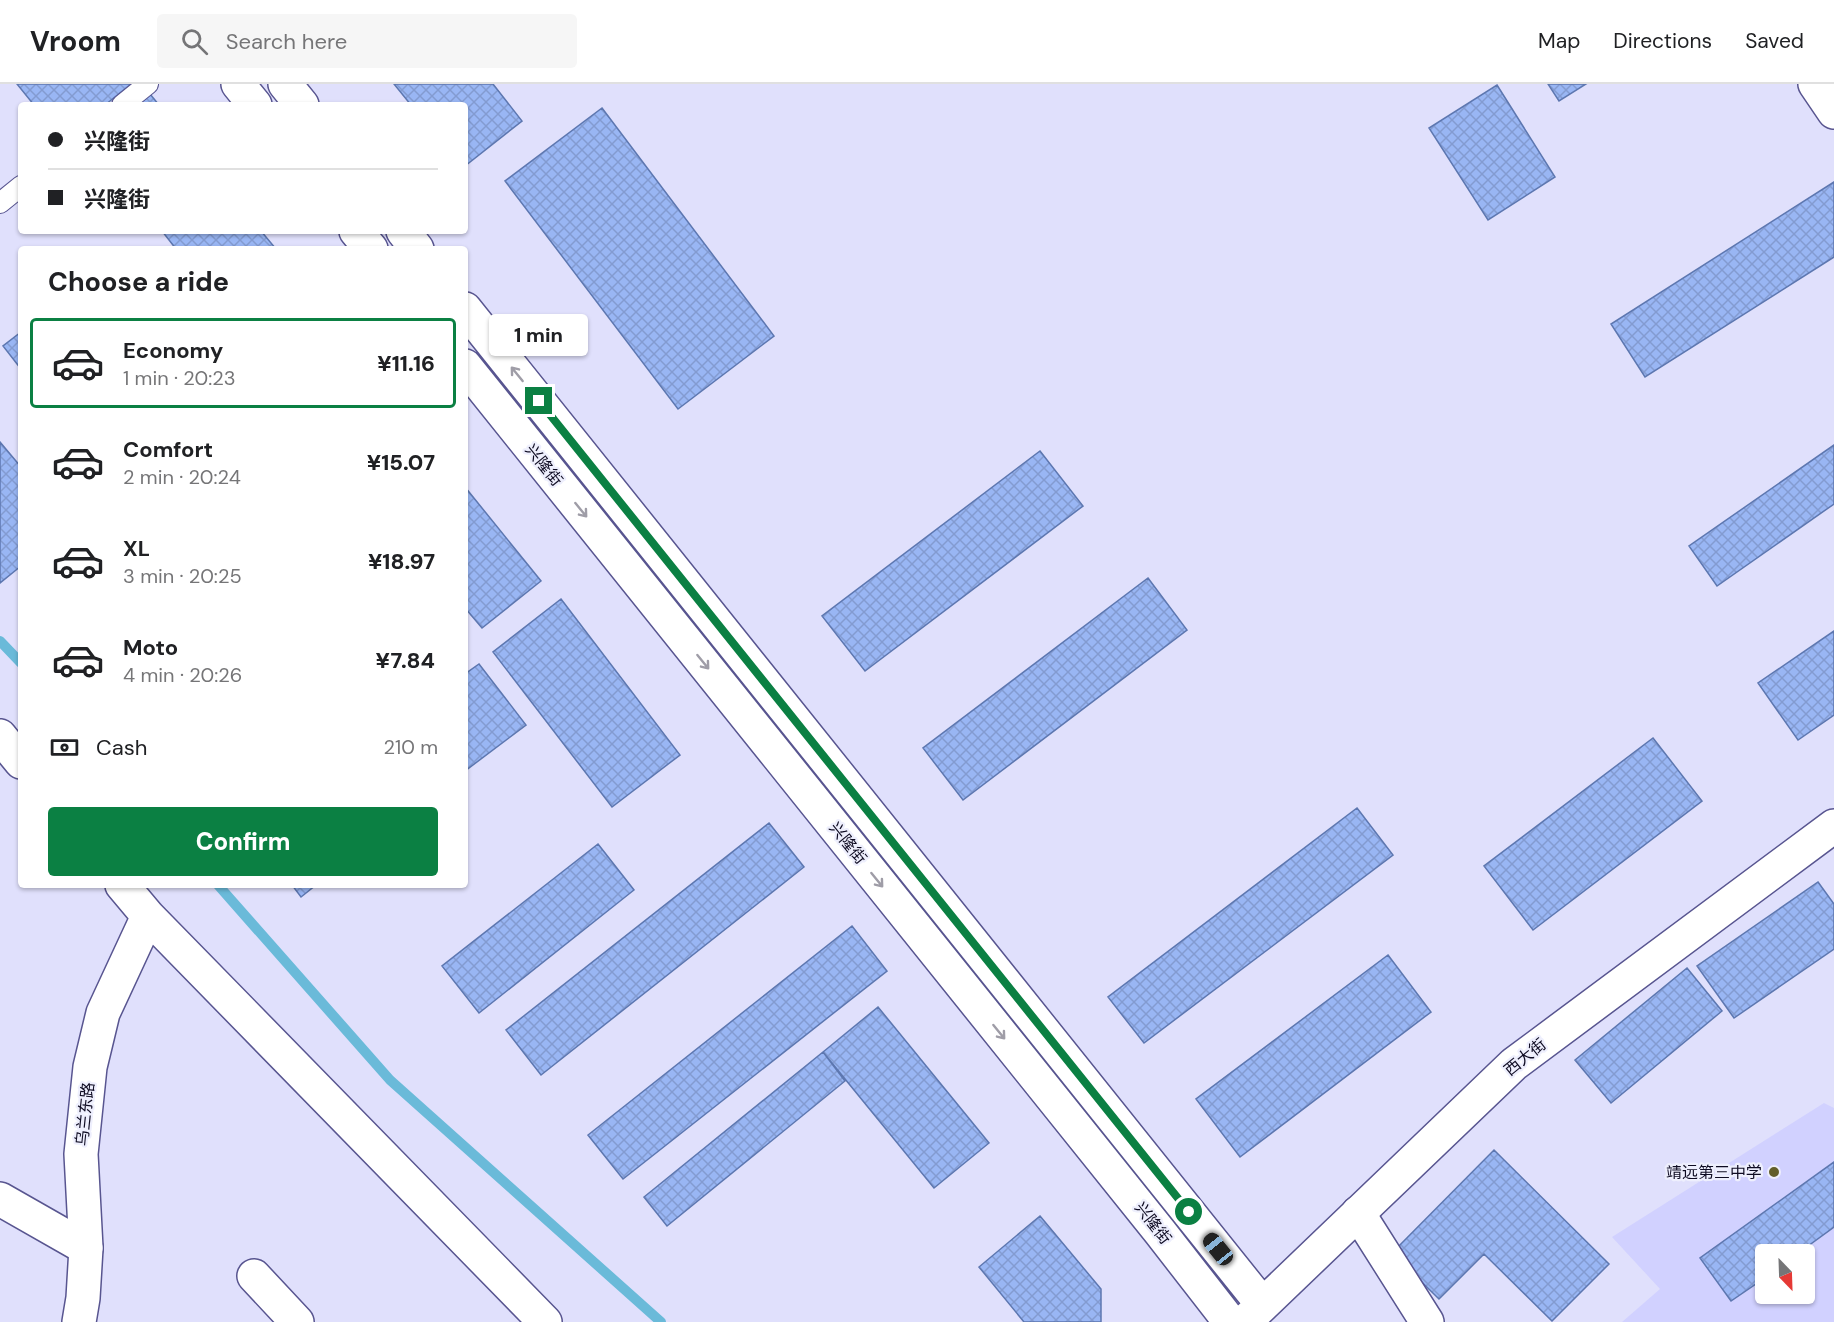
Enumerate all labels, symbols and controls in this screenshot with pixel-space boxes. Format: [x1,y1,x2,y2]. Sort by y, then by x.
search box [157,14,577,68]
text: Vroom [30,23,121,60]
icon: search [178,25,211,58]
text: Search here [226,27,347,56]
text: Map [1538,27,1580,55]
text: Directions [1613,27,1712,55]
text: Saved [1745,27,1804,55]
text: 兴隆街 [84,127,150,156]
text: 兴隆街 [84,185,150,214]
text: Choose a ride [48,264,229,299]
callout: 1 min [490,314,588,356]
text: 1 min [514,322,563,348]
icon: car [51,336,105,390]
text: Economy [123,336,223,365]
text: ¥11.16 [377,349,435,378]
text: 1 min · 20:23 [123,365,236,391]
one-way arrow [511,366,524,382]
route end [525,387,552,414]
icon: car [51,435,105,489]
text: Comfort [123,435,213,464]
street label: 兴隆街 [521,440,567,490]
text: ¥15.07 [367,448,435,477]
text: 2 min · 20:24 [123,464,241,490]
one-way arrow [574,502,587,518]
icon: car [51,534,105,588]
text: XL [123,534,150,563]
text: ¥18.97 [368,547,435,576]
text: 3 min · 20:25 [123,563,242,589]
icon: car [51,633,105,687]
text: Moto [123,633,178,662]
text: ¥7.84 [375,646,435,675]
one-way arrow [696,654,709,670]
text: 4 min · 20:26 [123,662,242,688]
icon: cash [48,731,81,764]
text: Cash [96,733,147,762]
text: 210 m [383,734,438,760]
button: Confirm [48,807,438,876]
street label: 兴隆街 [825,818,871,868]
one-way arrow [871,871,884,887]
one-way arrow [993,1023,1006,1039]
street label: 西大街 [1500,1034,1550,1080]
street label: 乌兰东路 [71,1081,99,1147]
place label: 靖远第三中学 [1666,1162,1762,1183]
marker: 靖远第三中学 [1767,1165,1781,1179]
street label: 兴隆街 [1130,1198,1176,1248]
route start [1175,1198,1202,1225]
car [1200,1229,1236,1269]
north arrow [1755,1244,1815,1304]
map controls [1755,1244,1815,1304]

